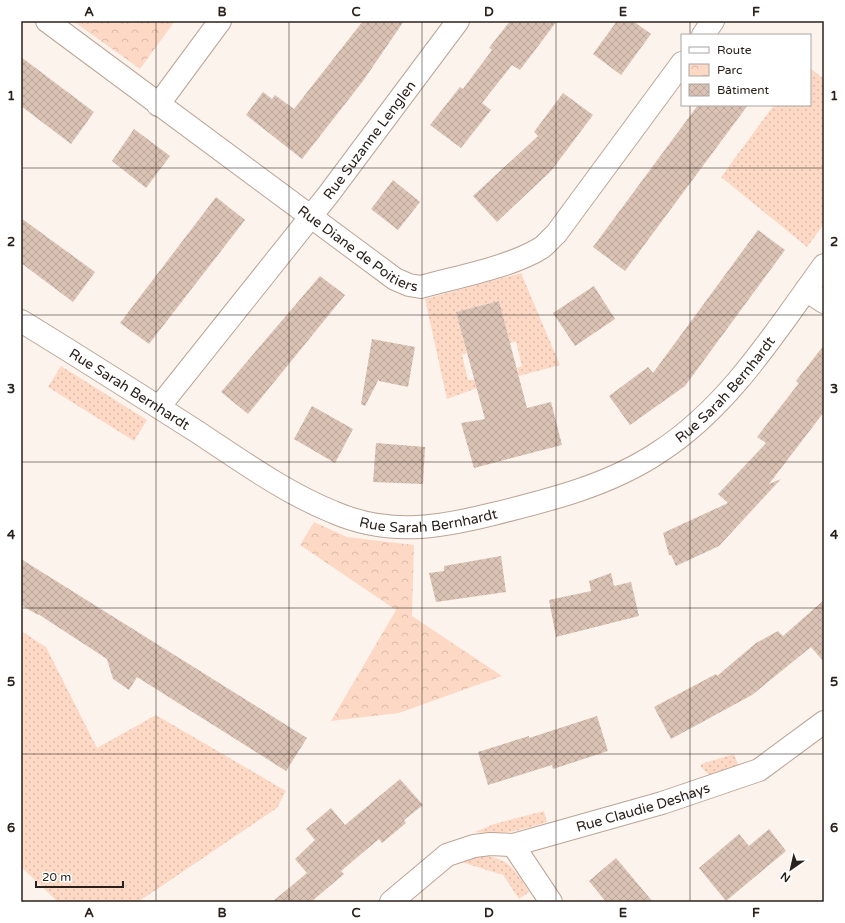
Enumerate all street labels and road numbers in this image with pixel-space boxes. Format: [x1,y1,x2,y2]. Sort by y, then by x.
street label: Rue Suzanne Lenglen [320,77,420,203]
street label: Rue Diane de Poitiers [294,202,419,295]
street label: Rue Sarah Bernhardt [672,333,779,447]
street label: Rue Sarah Bernhardt [66,345,193,434]
street label: Rue Sarah Bernhardt [358,505,500,536]
street label: Rue Claudie Deshays [574,779,712,836]

